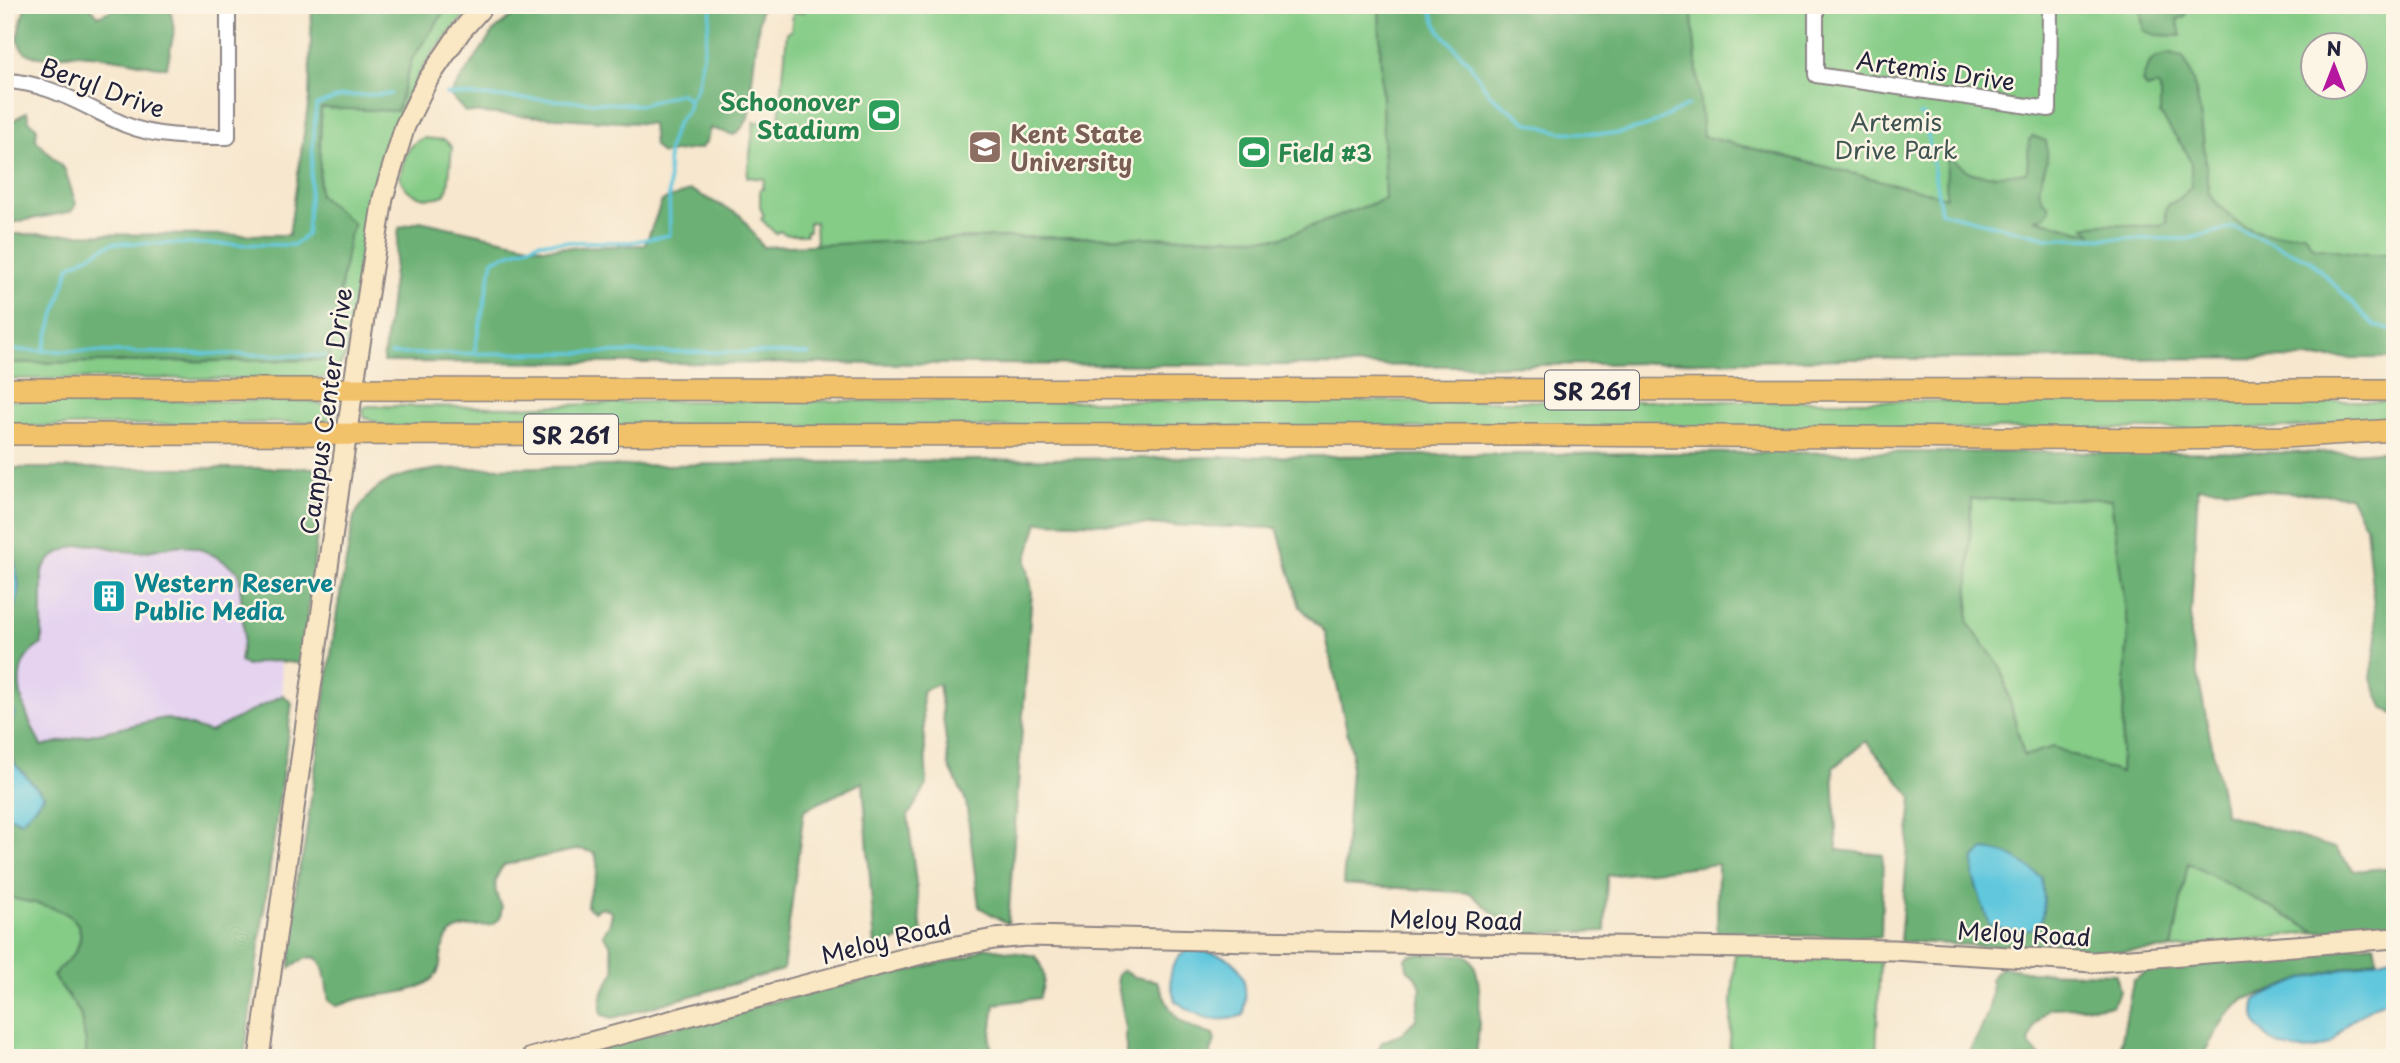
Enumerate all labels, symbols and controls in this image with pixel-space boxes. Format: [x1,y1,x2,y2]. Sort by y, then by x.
north arrow [2298,32,2368,102]
text: N [2326,34,2342,62]
street label: Artemis Drive [1854,41,2018,99]
street label: Beryl Drive [36,48,170,126]
place label: Schoonover Stadium [720,83,861,147]
sports icon: Schoonover Stadium [865,96,903,134]
park label: Artemis Drive Park [1834,103,1958,167]
place label: Kent State University [1010,115,1142,179]
school or university icon: Kent State University [966,128,1004,166]
sports icon: Field #3 [1235,133,1273,171]
place label: Field #3 [1278,134,1372,170]
street label: Campus Center Drive [290,285,360,537]
road number: SR 261 [1545,370,1639,410]
road number: SR 261 [524,414,618,454]
place label: Western Reserve Public Media [134,564,333,628]
building icon: Western Reserve Public Media [90,577,128,615]
street label: Meloy Road [1389,900,1523,938]
street label: Meloy Road [817,905,955,973]
street label: Meloy Road [1956,912,2092,954]

